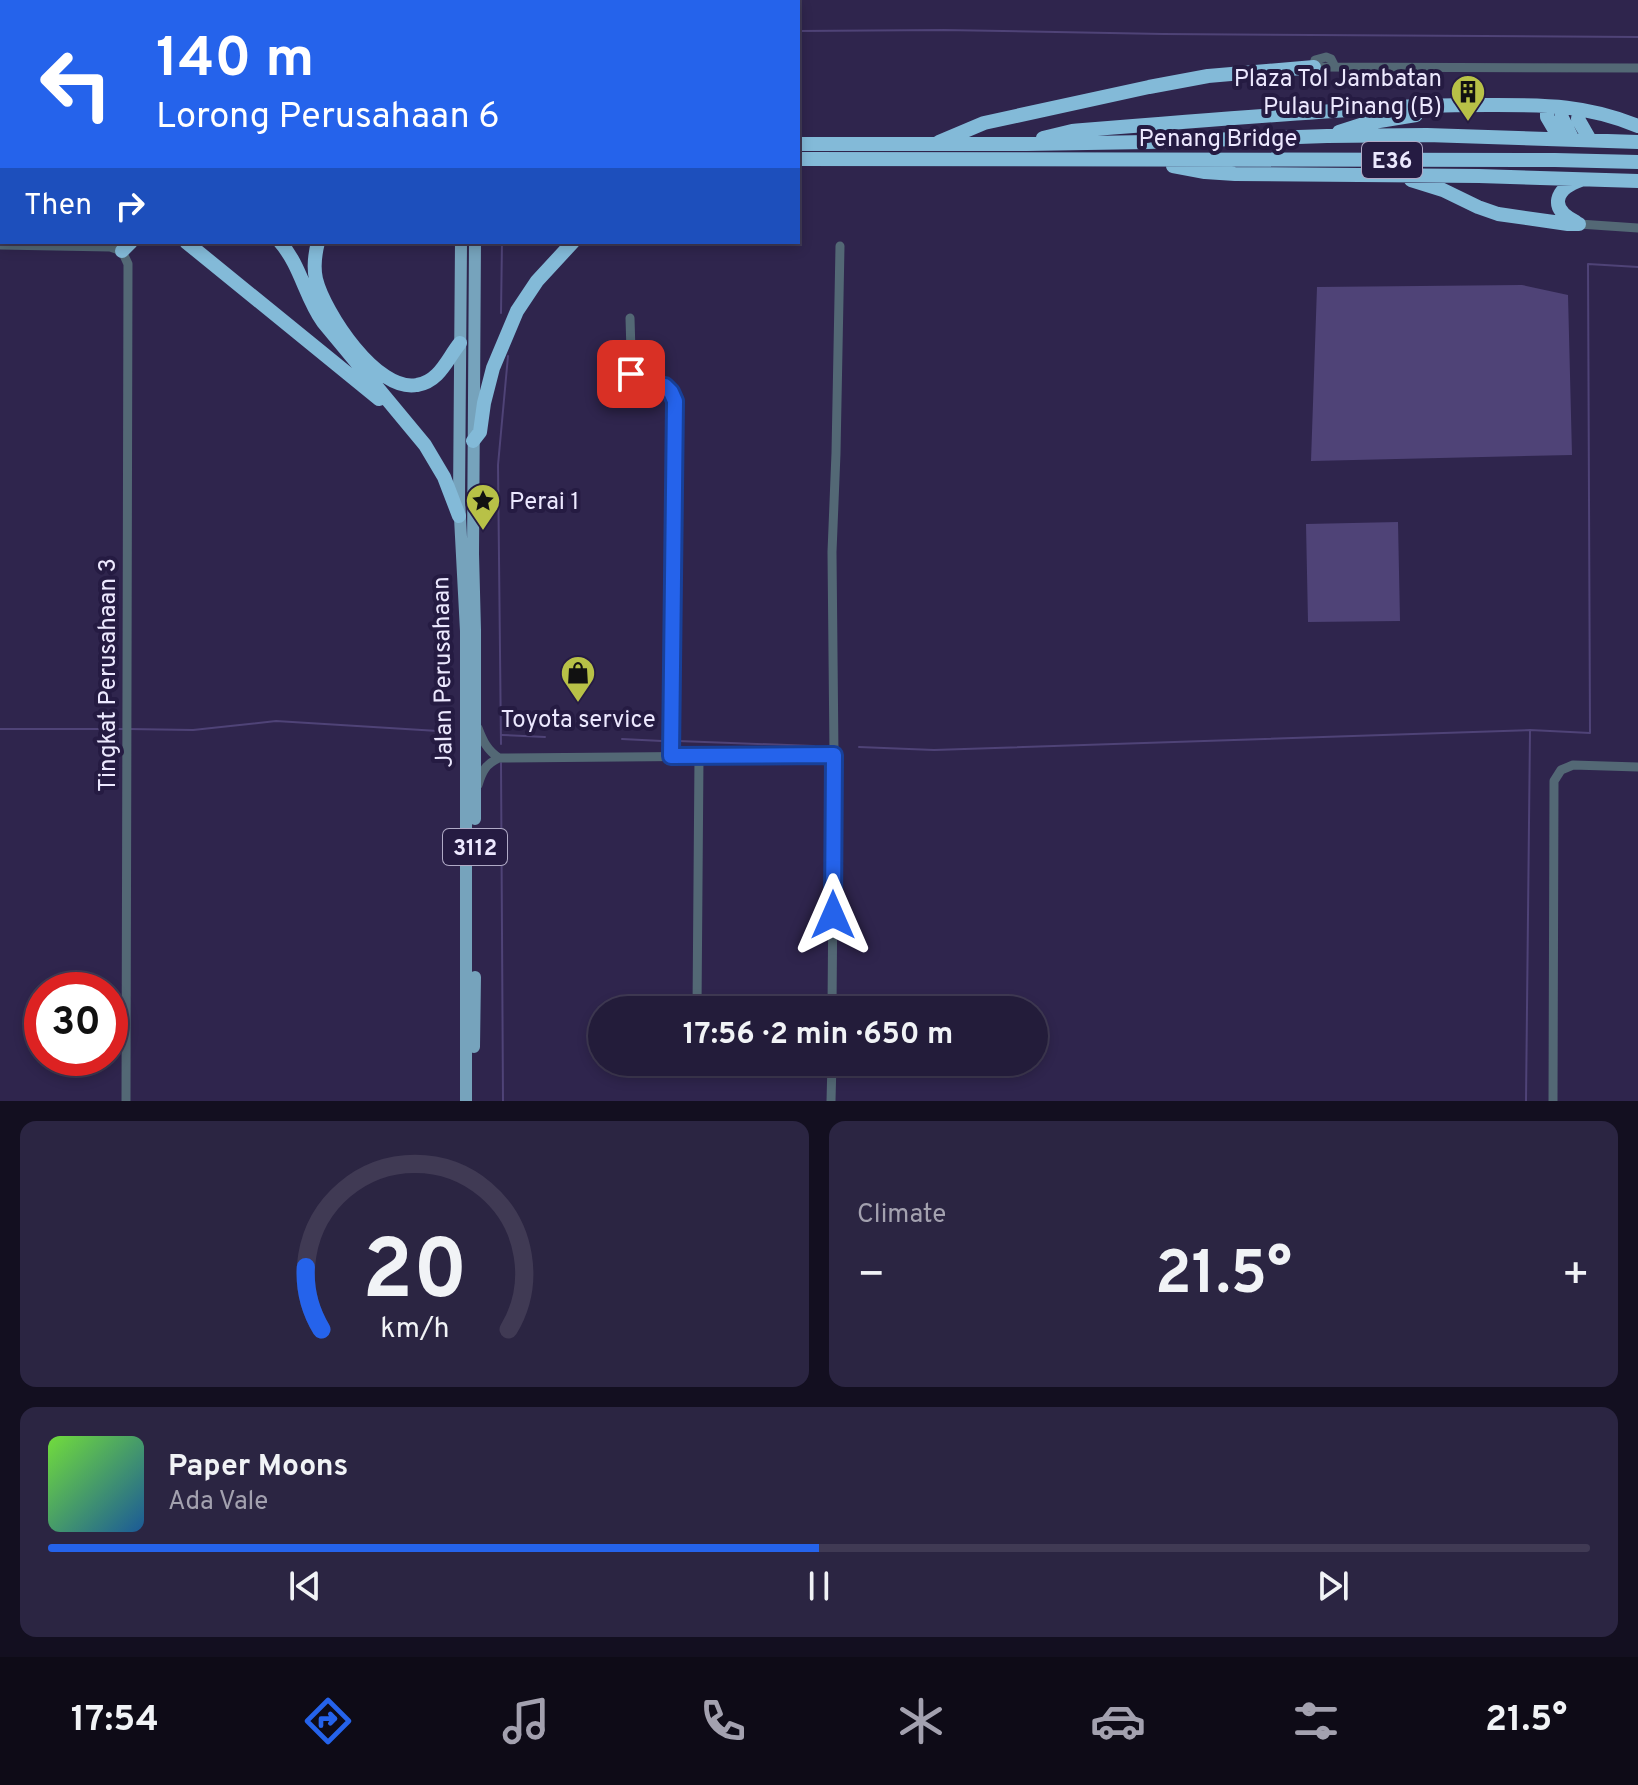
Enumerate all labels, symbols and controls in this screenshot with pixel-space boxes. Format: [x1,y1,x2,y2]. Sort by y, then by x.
text: 140 m [156,26,314,96]
icon: left [24,32,128,136]
place label: Plaza Tol Jambatan Pulau Pinang (B) [1234,65,1442,123]
building icon: Plaza Tol Jambatan Pulau Pinang (B) [1449,73,1487,123]
text: Lorong Perusahaan 6 [156,95,500,141]
street label: Penang Bridge [1139,125,1297,155]
road number: E36 [1362,142,1422,178]
icon: right [108,184,152,228]
text: Then [24,188,92,225]
pin [597,340,665,408]
icon: arrive [609,352,653,396]
place icon: Perai 1 [464,482,502,532]
place label: Perai 1 [509,488,580,518]
street label: Tingkat Perusahaan 3 [94,558,124,792]
street label: Jalan Perusahaan [427,576,461,768]
shop icon: Toyota service [559,654,597,704]
place label: Toyota service [500,706,656,736]
road number: 3112 [443,829,507,865]
position arrow [791,873,875,957]
speed limit sign: 30 [24,972,128,1076]
text: 17:56 · 2 min · 650 m [683,1017,953,1054]
text: Climate [857,1199,946,1232]
text: 20 [362,1223,467,1328]
text: 21.5° [1155,1239,1292,1315]
text: − [857,1249,885,1305]
text: + [1562,1249,1590,1305]
text: km/h [380,1312,449,1348]
text: Paper Moons [168,1449,348,1486]
text: Ada Vale [168,1486,268,1519]
icon: previous [283,1564,327,1608]
icon: pause [797,1564,841,1608]
icon: next [1311,1564,1355,1608]
icon: directions [300,1693,356,1749]
icon: music [498,1693,554,1749]
icon: phone [695,1693,751,1749]
icon: climate [893,1693,949,1749]
icon: car [1090,1693,1146,1749]
icon: filters [1288,1693,1344,1749]
text: 17:54 [71,1698,159,1744]
text: 21.5° [1485,1698,1567,1744]

